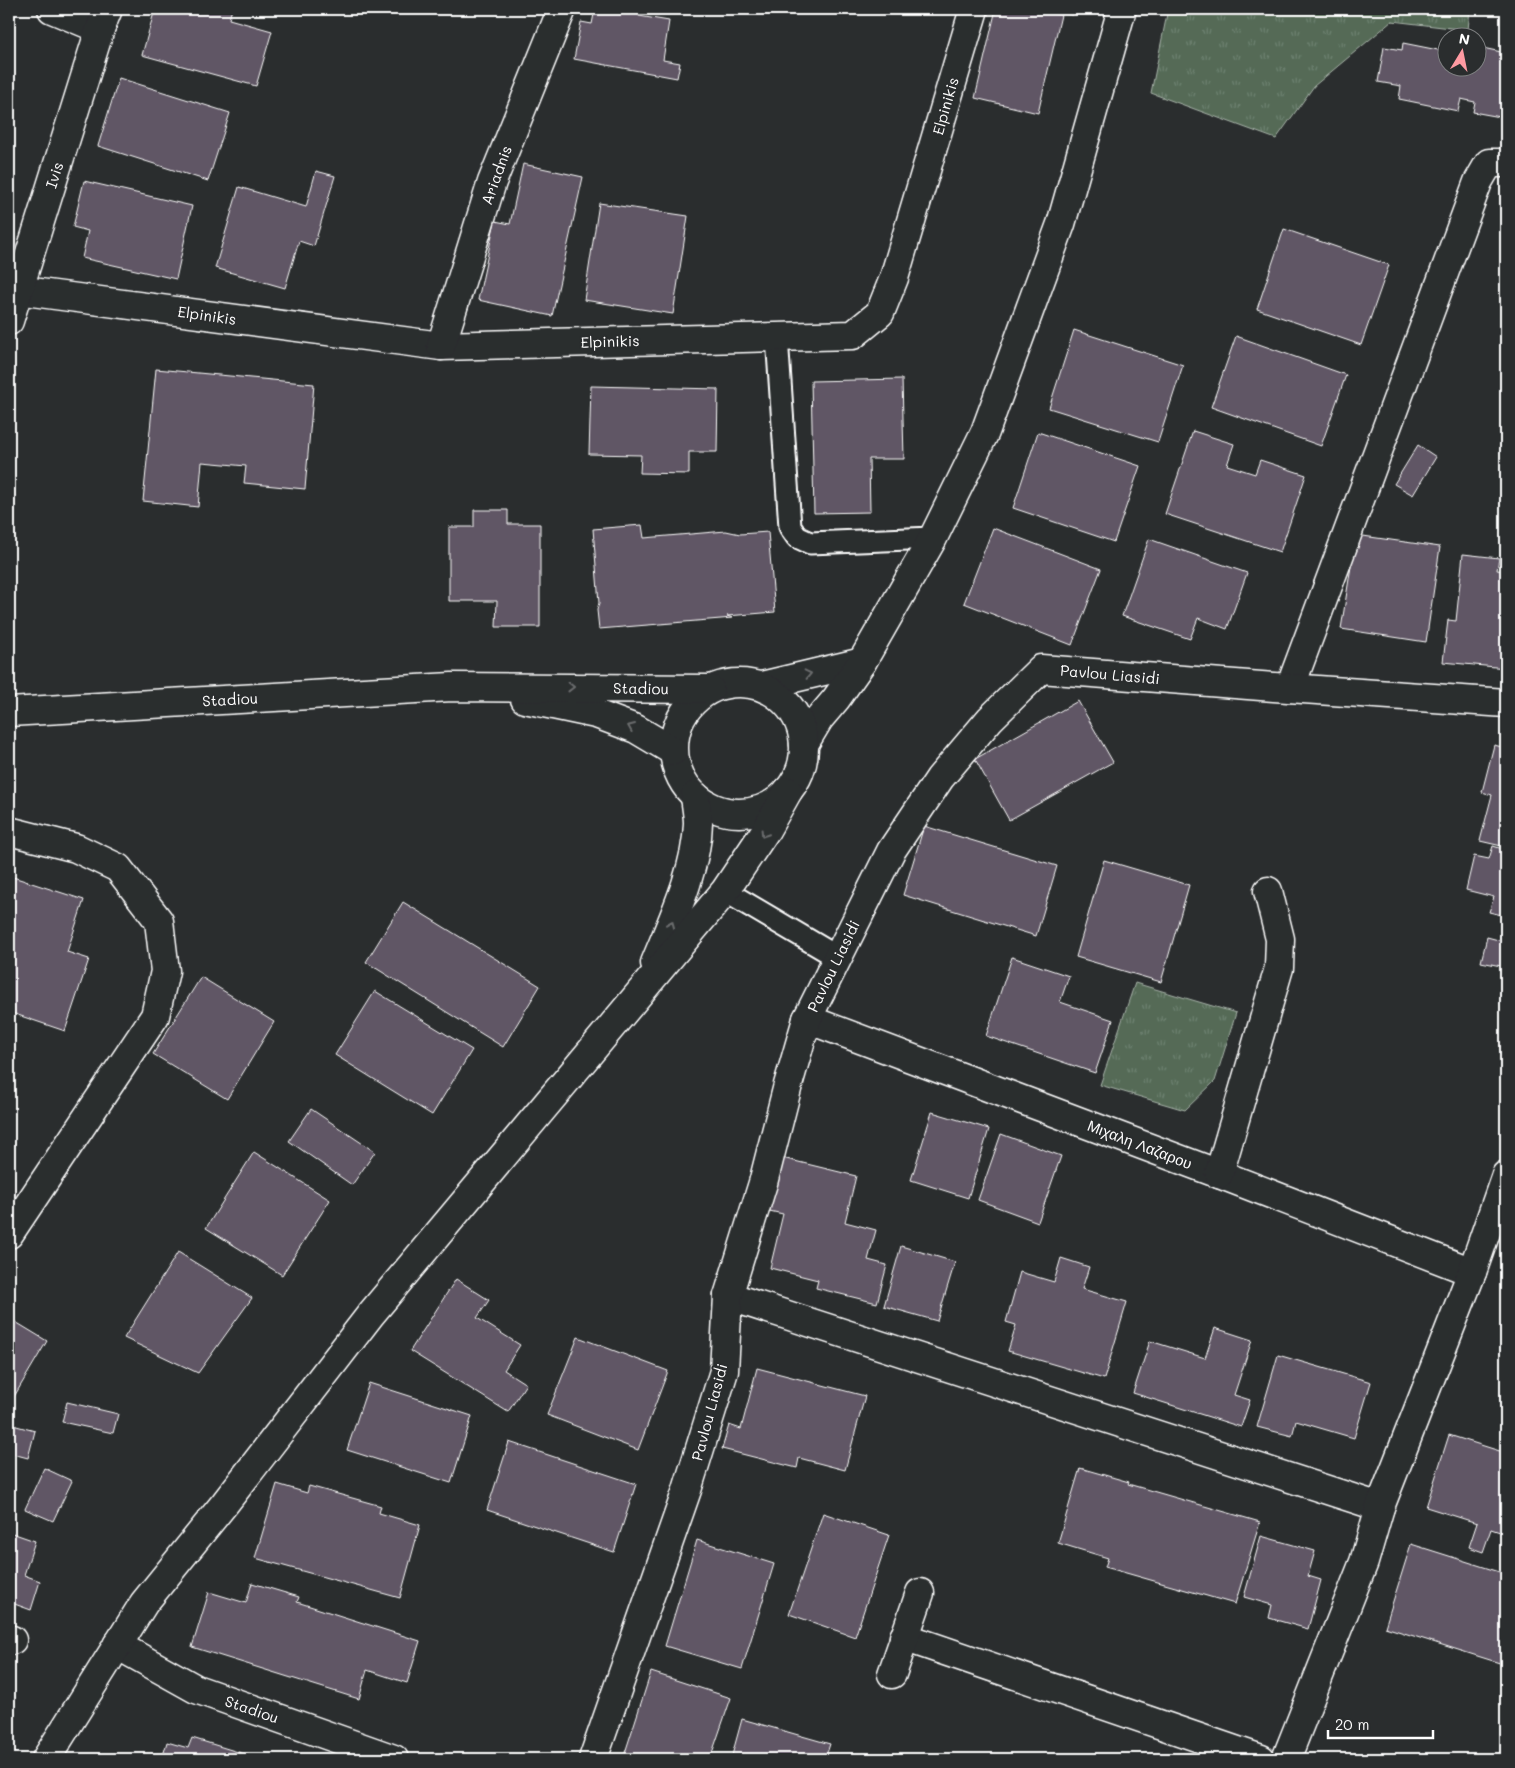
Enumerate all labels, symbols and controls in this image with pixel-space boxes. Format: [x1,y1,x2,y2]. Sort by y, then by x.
north arrow [1438,28,1488,78]
text: N [1457,28,1471,49]
street label: Elpinikis [927,75,963,137]
street label: Ariadnis [476,143,516,207]
street label: Ivis [40,159,68,191]
street label: Elpinikis [176,301,238,329]
street label: Elpinikis [580,330,640,352]
street label: Pavlou Liasidi [1059,660,1161,688]
one-way arrow [804,669,813,680]
street label: Stadiou [613,678,669,698]
one-way arrow [567,682,575,692]
street label: Stadiou [202,688,258,710]
one-way arrow [627,723,636,734]
one-way arrow [760,828,770,837]
street label: Pavlou Liasidi [802,917,864,1015]
one-way arrow [664,920,675,929]
street label: Μιχαλη Λαζαρου [1085,1115,1195,1173]
street label: Pavlou Liasidi [686,1361,732,1463]
street label: Stadiou [222,1690,282,1728]
scale bar [1328,1708,1432,1740]
text: 20 m [1335,1714,1369,1734]

